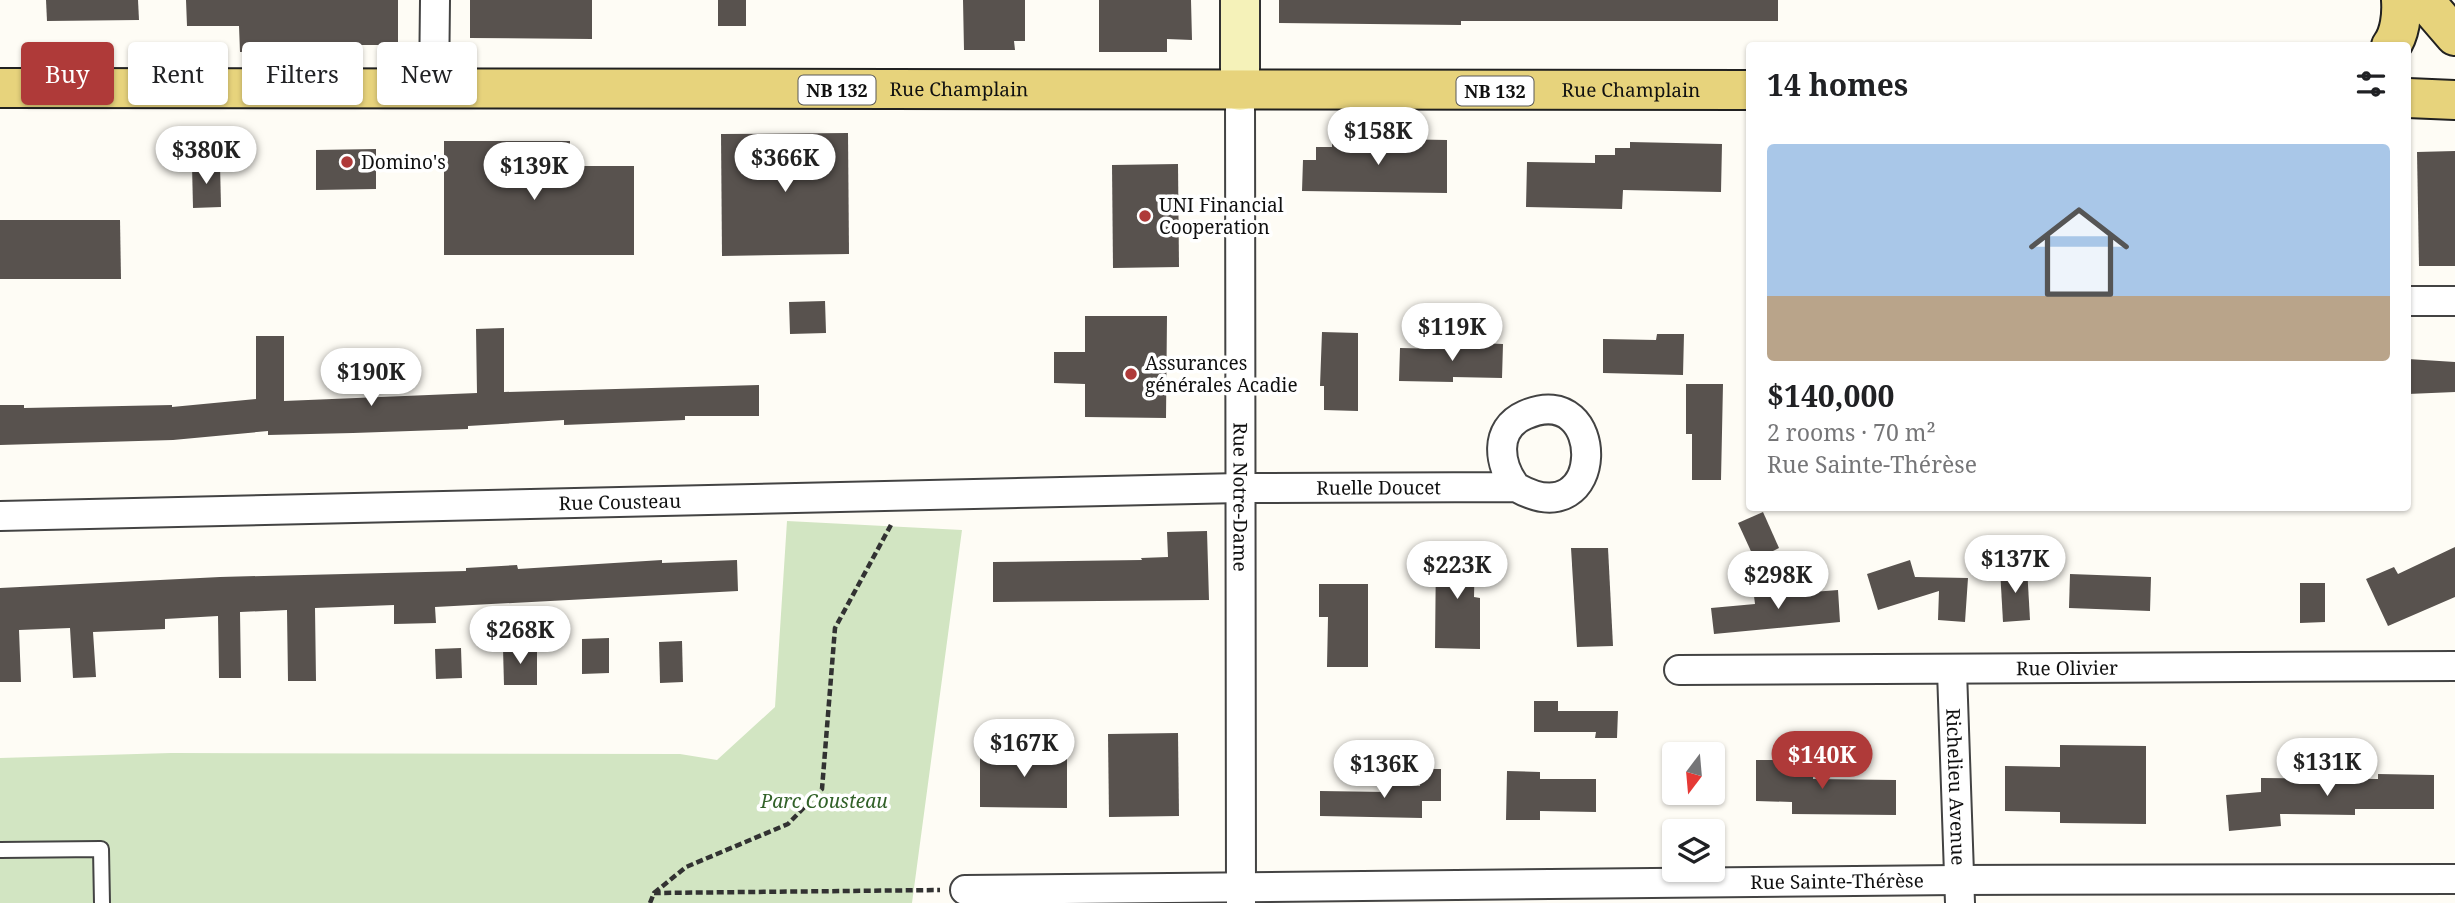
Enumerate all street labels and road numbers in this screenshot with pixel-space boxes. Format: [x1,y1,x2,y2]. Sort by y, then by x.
road number: NB 132 [798,76,876,104]
street label: Rue Champlain [890,76,1028,102]
road number: NB 132 [1456,76,1534,106]
street label: Rue Champlain [1562,77,1700,103]
street label: Rue Notre-Dame [1227,422,1254,572]
street label: Ruelle Doucet [1316,474,1441,501]
street label: Rue Cousteau [558,488,681,516]
street label: Rue Olivier [2016,655,2118,681]
street label: Richelieu Avenue [1940,708,1972,866]
street label: Rue Sainte-Thérèse [1750,867,1924,895]

